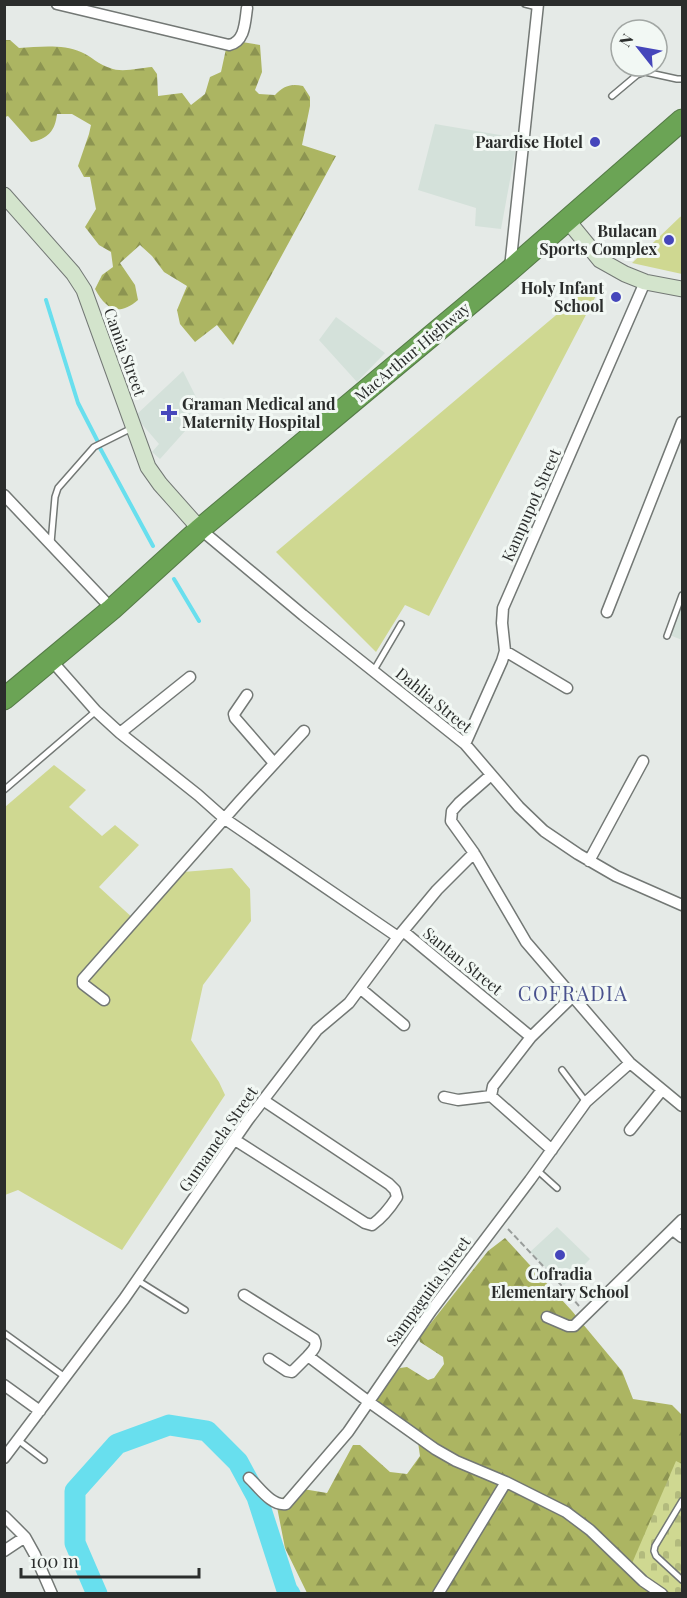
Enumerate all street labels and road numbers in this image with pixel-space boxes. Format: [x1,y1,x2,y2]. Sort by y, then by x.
street label: MacArthur Highway [350,297,474,406]
street label: Camia Street [100,305,151,399]
street label: Kampupot Street [496,445,565,565]
street label: Dahlia Street [392,662,477,737]
street label: Santan Street [419,922,508,999]
street label: Gumamela Street [173,1082,262,1196]
street label: Sampaguita Street [381,1231,475,1350]

